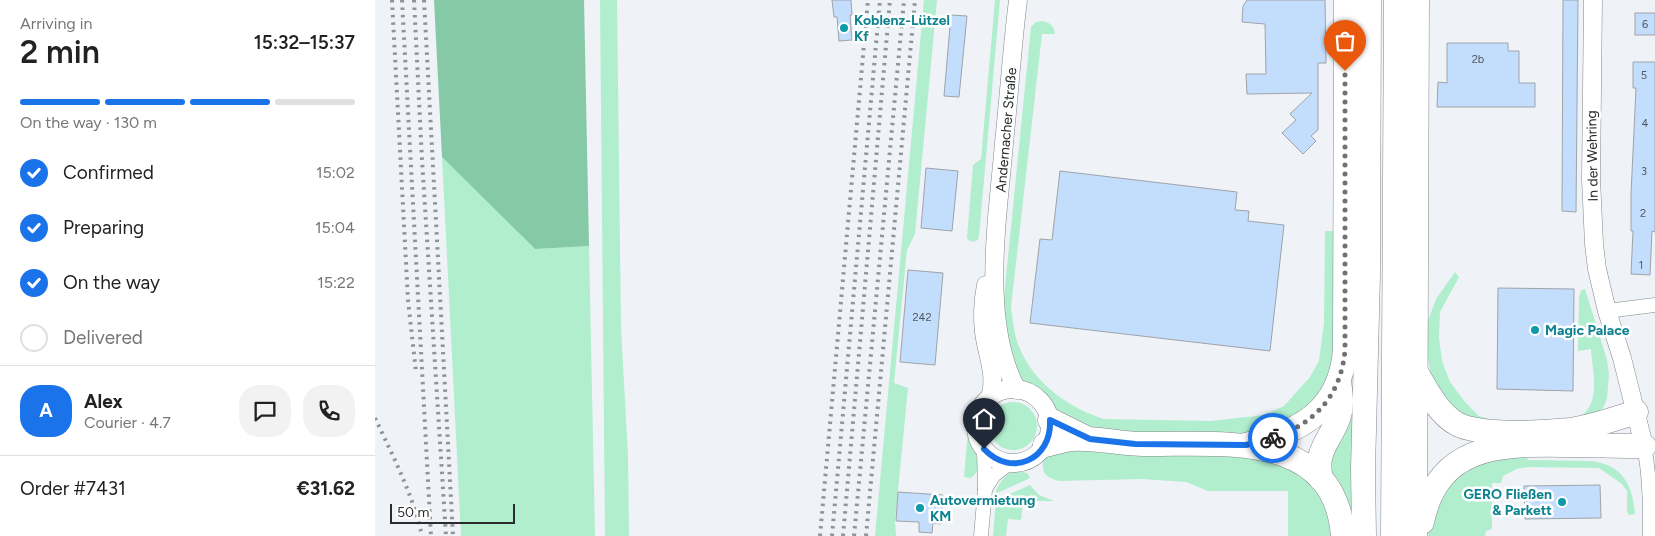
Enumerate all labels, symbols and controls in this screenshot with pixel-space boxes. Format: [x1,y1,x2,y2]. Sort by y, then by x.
place label: Koblenz-Lützel Kf [854,12,950,45]
text: Arriving in [20,14,92,33]
house number: 6 [1642,18,1648,31]
pin [1324,20,1366,71]
marker: Koblenz-Lützel Kf [838,22,850,34]
icon: bag [1331,27,1359,55]
text: 15:32–15:37 [254,31,355,54]
text: 2 min [20,33,100,71]
house number: 2b [1472,53,1484,66]
street label: Andernacher Straße [993,67,1020,193]
house number: 5 [1641,69,1647,82]
street label: In der Wehring [1583,110,1602,202]
text: On the way · 130 m [20,113,157,132]
house number: 4 [1642,117,1649,130]
icon: check [20,159,48,187]
text: Confirmed [63,161,154,184]
text: 15:02 [316,163,355,182]
house number: 3 [1641,165,1647,178]
house number: 2 [1640,207,1646,220]
icon: check [20,214,48,242]
text: Preparing [63,216,144,239]
text: 15:04 [315,218,355,237]
house number: 1 [1639,259,1643,272]
icon: check [20,269,48,297]
text: On the way [63,271,160,294]
text: 15:22 [317,273,355,292]
house number: 242 [912,311,932,324]
place label: Magic Palace [1545,322,1630,339]
marker: Magic Palace [1529,324,1541,336]
text: Delivered [63,326,143,349]
button: chat [239,385,291,437]
button: phone [303,385,355,437]
text: Alex [84,390,123,413]
pin [963,398,1005,449]
text: A [39,399,53,422]
icon: home [970,405,998,433]
text: Courier · 4.7 [84,413,171,432]
courier [1248,413,1298,463]
icon: bike [1259,424,1287,452]
text: Order #7431 [20,477,126,500]
text: €31.62 [296,477,355,500]
place label: GERO Fließen & Parkett [1463,486,1552,519]
place label: Autovermietung KM [930,492,1035,525]
marker: GERO Fließen & Parkett [1556,496,1568,508]
scale bar [390,501,515,524]
marker: Autovermietung KM [914,502,926,514]
text: 50 m [397,504,429,521]

